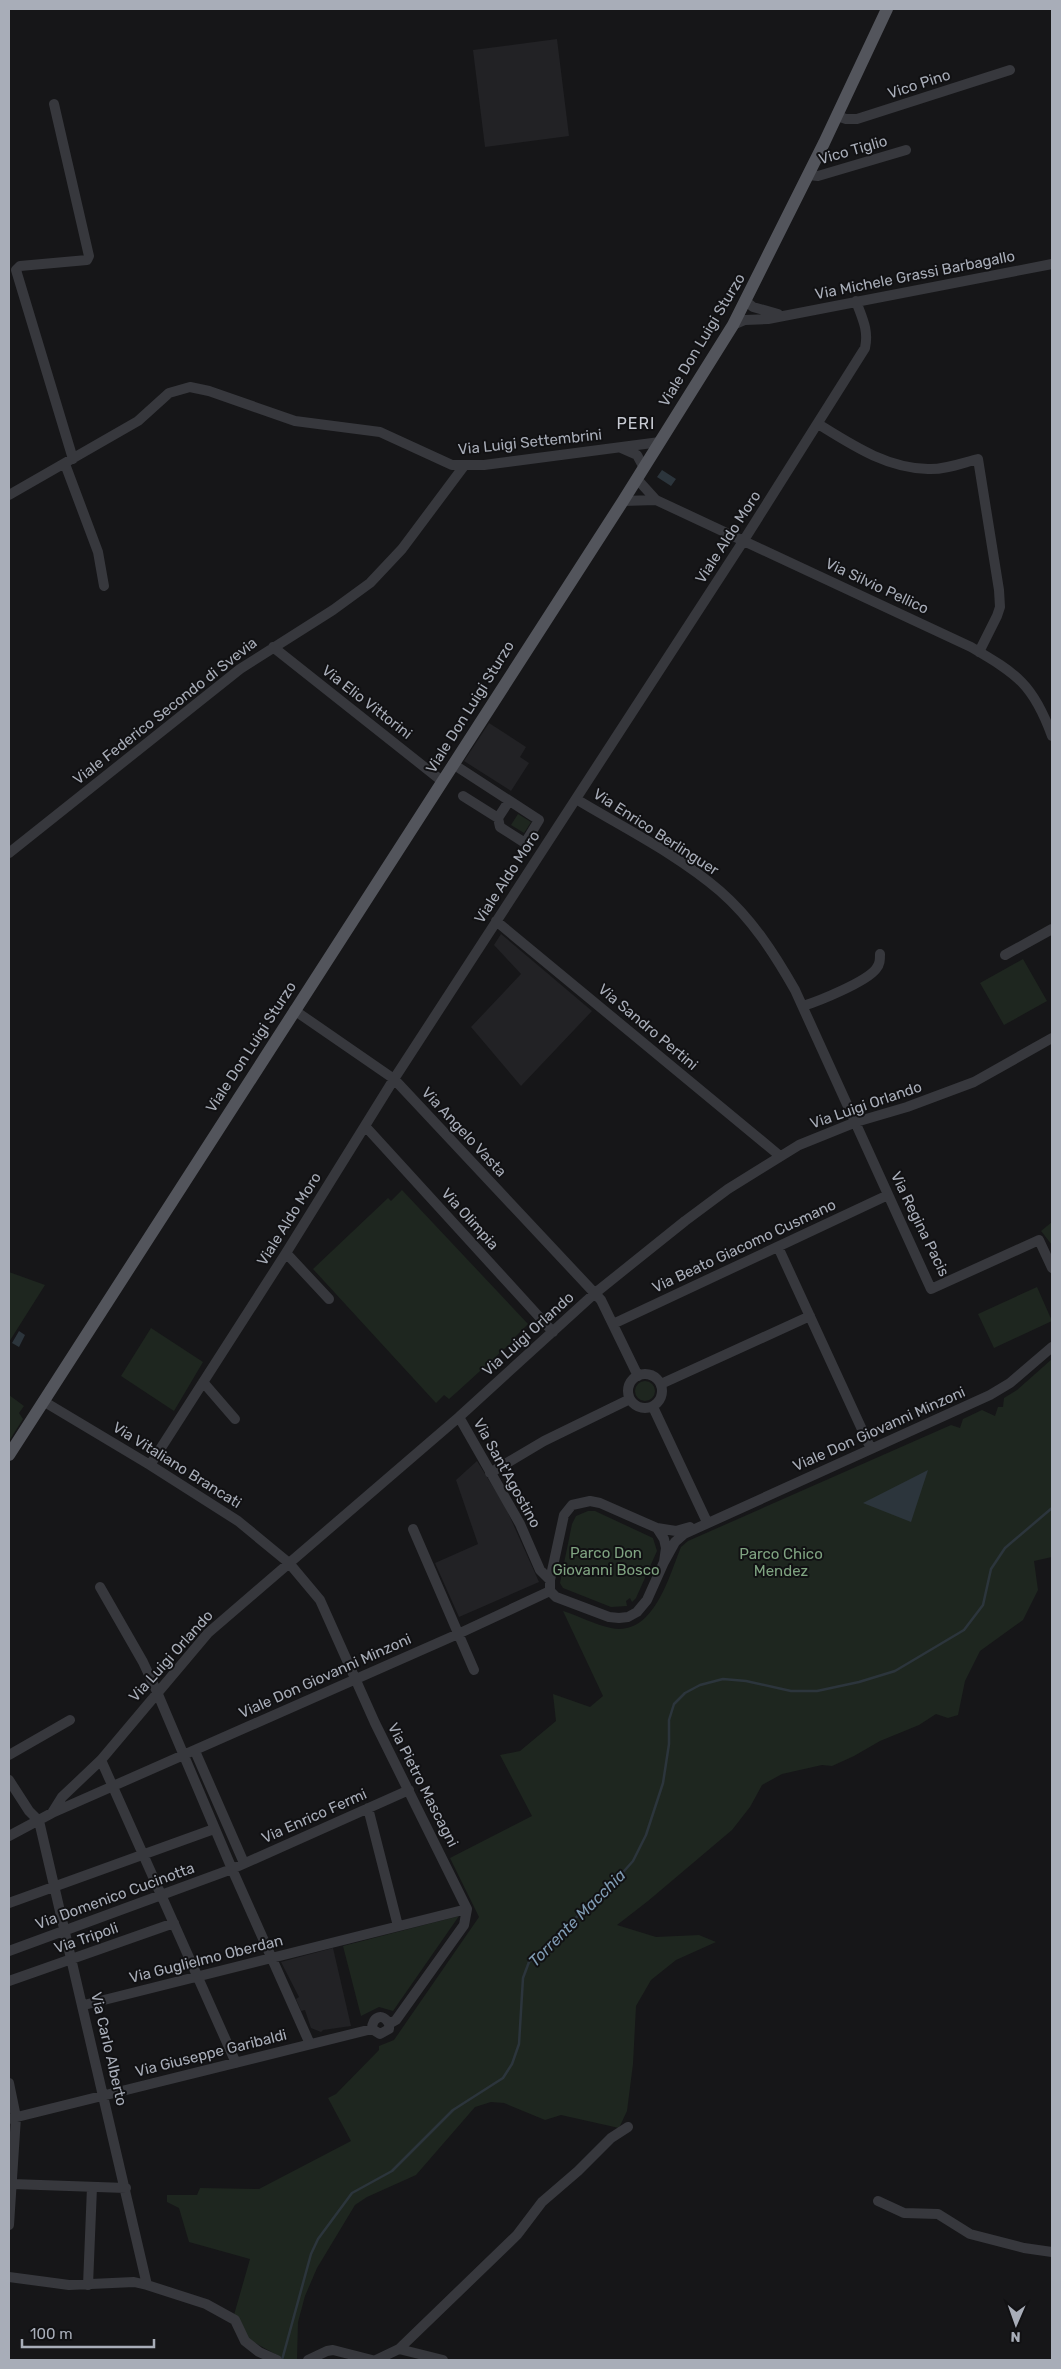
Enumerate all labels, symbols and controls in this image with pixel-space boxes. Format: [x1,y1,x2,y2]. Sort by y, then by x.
street label: Vico Pino [885,65,953,103]
street label: Vico Tiglio [817,132,889,168]
street label: Via Michele Grassi Barbagallo [813,247,1017,303]
street label: Viale Don Luigi Sturzo [655,270,749,410]
district label: PERI [617,414,655,433]
street label: Via Luigi Settembrini [457,425,603,459]
street label: Viale Aldo Moro [691,487,765,587]
street label: Via Silvio Pellico [822,554,932,618]
street label: Viale Federico Secondo di Svevia [69,634,261,788]
street label: Viale Don Luigi Sturzo [422,638,518,776]
street label: Via Elio Vittorini [318,661,416,743]
street label: Via Enrico Berlinguer [590,785,722,879]
street label: Viale Aldo Moro [470,827,544,927]
street label: Viale Don Luigi Sturzo [202,978,300,1116]
street label: Via Sandro Pertini [594,980,702,1074]
street label: Via Luigi Orlando [808,1077,924,1133]
street label: Via Angelo Vasta [418,1083,510,1181]
street label: Viale Aldo Moro [253,1169,325,1269]
street label: Via Regina Pacis [887,1169,953,1280]
street label: Via Olimpia [438,1184,502,1254]
street label: Via Beato Giacomo Cusmano [649,1195,839,1297]
street label: Via Luigi Orlando [479,1288,577,1380]
street label: Viale Don Giovanni Minzoni [790,1383,968,1475]
street label: Via Sant'Agostino [469,1415,545,1531]
street label: Via Vitaliano Brancati [109,1418,245,1512]
park label: Parco Don Giovanni Bosco [552,1544,660,1579]
park label: Parco Chico Mendez [739,1545,823,1580]
street label: Via Luigi Orlando [125,1607,217,1705]
street label: Viale Don Giovanni Minzoni [236,1630,414,1722]
street label: Via Pietro Mascagni [384,1720,462,1850]
street label: Via Enrico Fermi [259,1785,369,1847]
street label: Via Domenico Cucinotta [33,1859,197,1933]
water label: Torrente Macchia [525,1866,629,1970]
street label: Via Tripoli [52,1919,120,1957]
street label: Via Guglielmo Oberdan [127,1931,285,1987]
street label: Via Carlo Alberto [87,1990,131,2108]
street label: Via Giuseppe Garibaldi [133,2025,289,2081]
north arrow [991,2299,1041,2349]
scale bar [22,2316,155,2348]
text: 100 m [30,2325,72,2343]
text: N [1010,2328,1021,2345]

